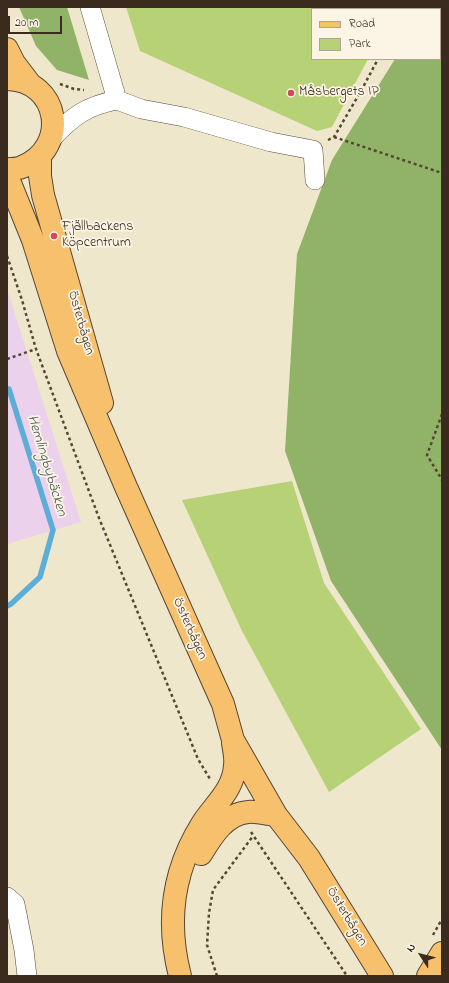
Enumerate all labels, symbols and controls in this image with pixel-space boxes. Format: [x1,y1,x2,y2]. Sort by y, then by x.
scale bar [10,8,64,34]
legend [311,8,441,60]
text: 20 m [15,14,38,32]
text: Road [349,15,375,33]
text: Park [349,35,371,53]
place label: Måsbergets IP [299,85,379,101]
marker: Måsbergets IP [286,88,296,98]
place label: Fjällbackens Köpcentrum [62,220,133,252]
marker: Fjällbackens Köpcentrum [49,231,59,241]
street label: Österbågen [63,289,97,357]
water label: Hemlingbybäcken [22,413,70,519]
street label: Österbågen [168,595,210,663]
street label: Österbågen [322,884,370,950]
north arrow [401,935,441,975]
text: N [403,940,420,956]

